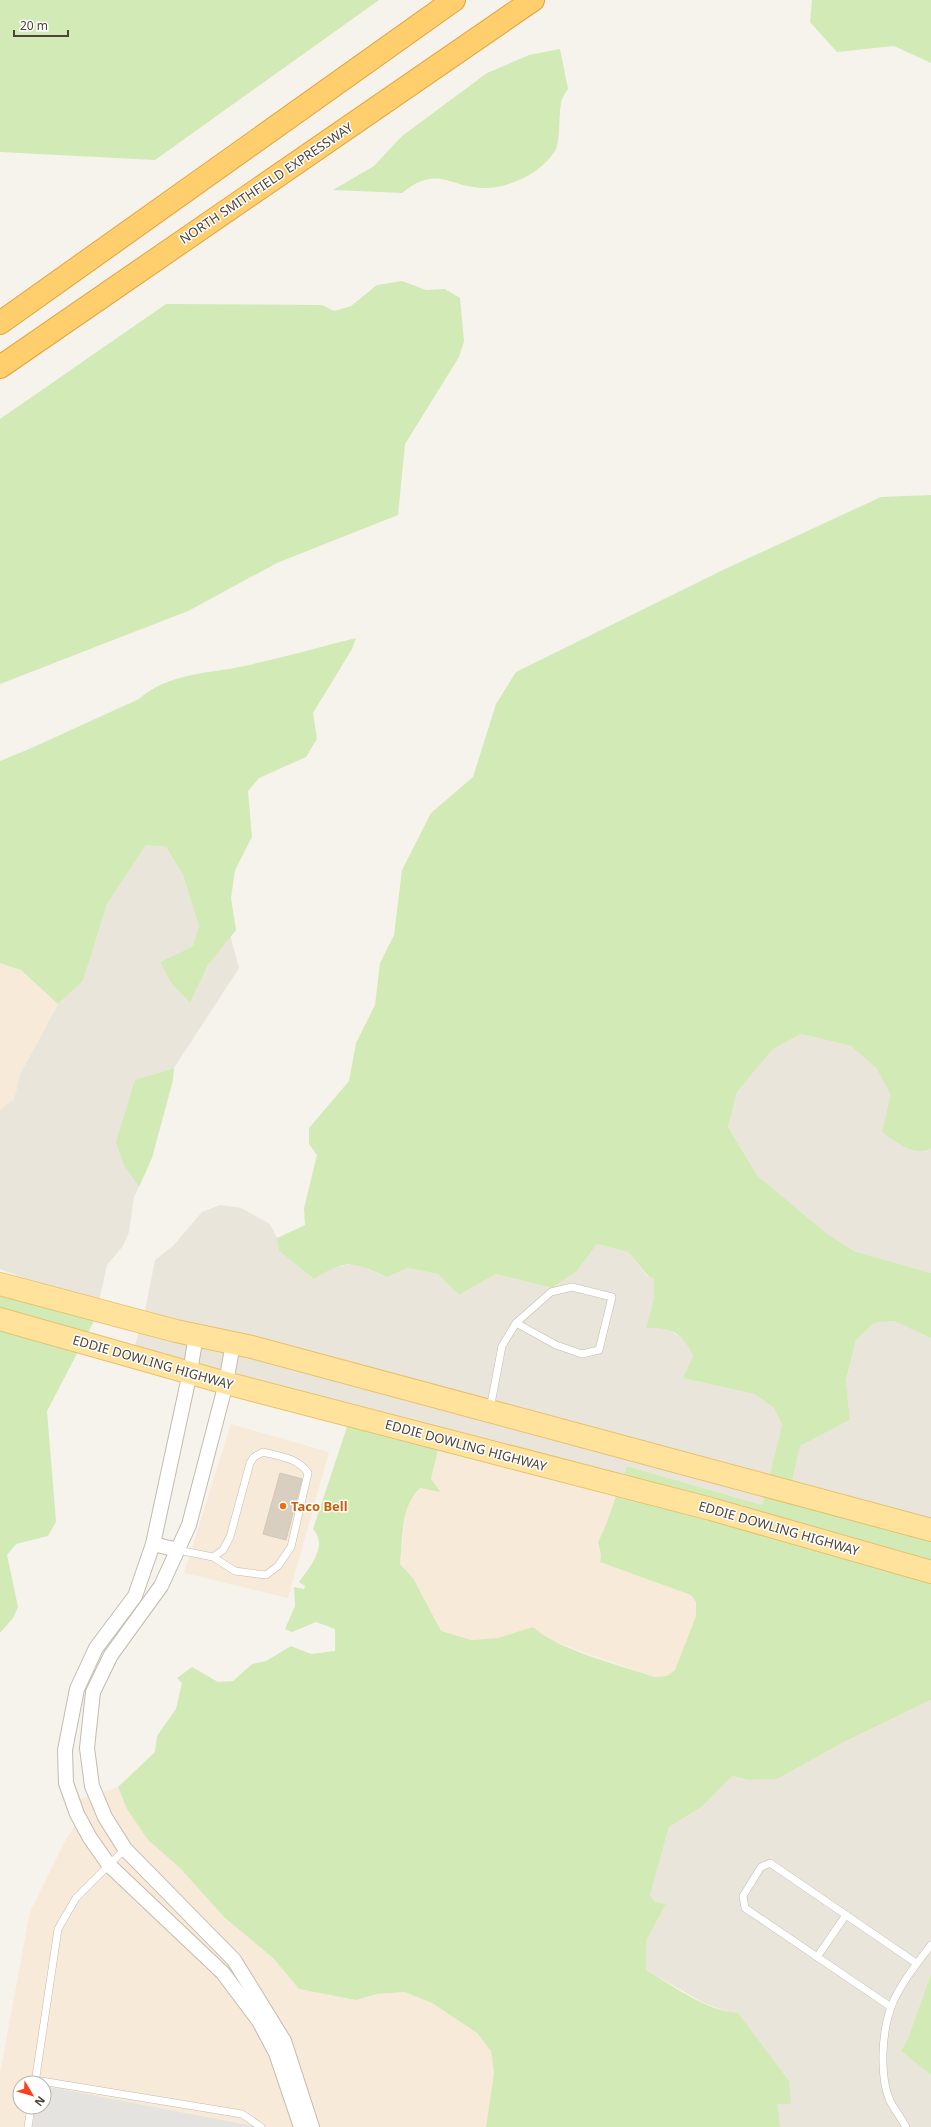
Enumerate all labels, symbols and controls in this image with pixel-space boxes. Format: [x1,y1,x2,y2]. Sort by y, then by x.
scale bar [14,12,68,38]
text: 20 m [20,17,48,34]
street label: NORTH SMITHFIELD EXPRESSWAY [176,118,357,248]
street label: EDDIE DOWLING HIGHWAY [71,1330,236,1394]
street label: EDDIE DOWLING HIGHWAY [383,1415,549,1475]
street label: EDDIE DOWLING HIGHWAY [697,1496,862,1560]
place label: Taco Bell [291,1497,348,1515]
marker: Taco Bell [278,1501,288,1511]
north arrow [12,2075,52,2115]
text: N [32,2093,49,2110]

